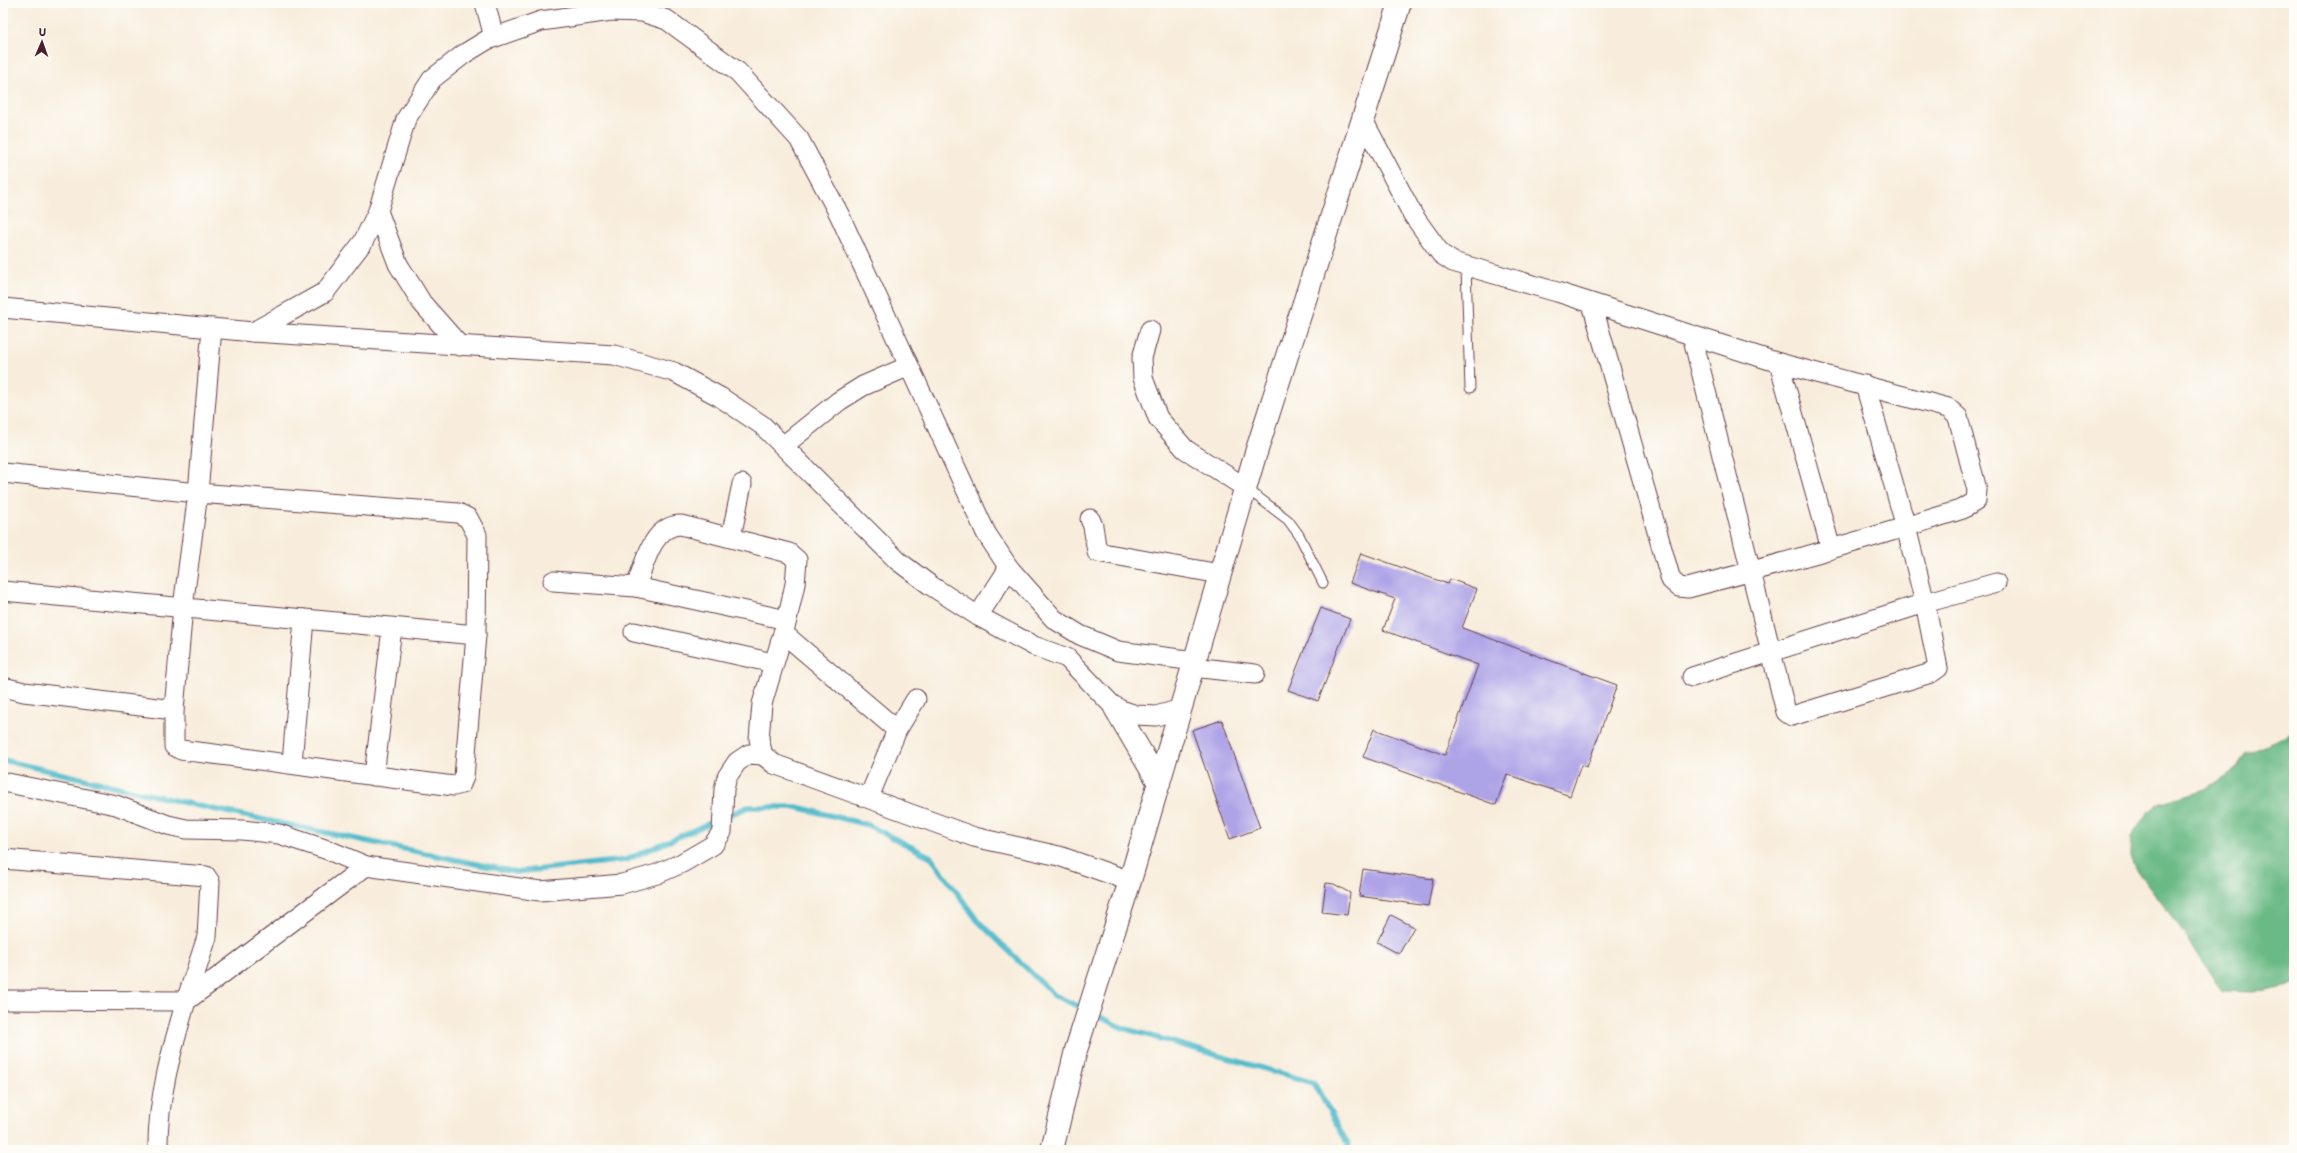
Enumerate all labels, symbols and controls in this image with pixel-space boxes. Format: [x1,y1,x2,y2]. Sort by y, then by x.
north arrow [22,22,62,62]
text: U [38,25,46,40]

